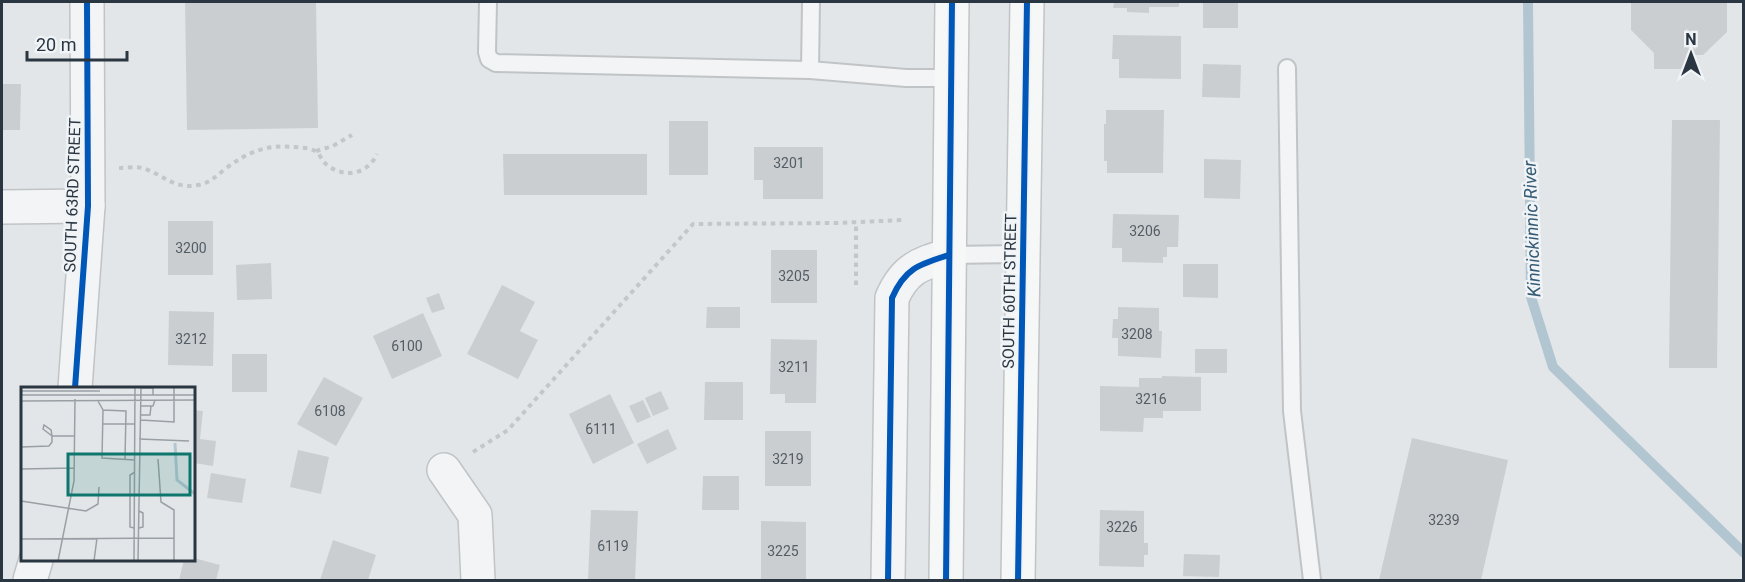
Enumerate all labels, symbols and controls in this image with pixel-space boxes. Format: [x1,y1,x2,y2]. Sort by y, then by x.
scale bar [27,24,128,62]
north arrow [1661,24,1721,84]
text: N [1685,30,1697,49]
text: 20 m [36,34,76,55]
street label: SOUTH 63RD STREET [60,117,85,273]
house number: 3201 [773,155,805,171]
water label: Kinnickinnic River [1519,159,1544,298]
street label: SOUTH 60TH STREET [999,213,1020,369]
house number: 3206 [1129,223,1161,239]
house number: 3200 [175,240,207,256]
house number: 3205 [778,268,810,284]
house number: 3208 [1121,326,1153,342]
house number: 3212 [175,331,207,347]
house number: 6100 [391,338,423,354]
house number: 3211 [778,359,810,375]
inset map [21,387,195,561]
house number: 3216 [1135,391,1167,407]
house number: 6108 [314,403,346,419]
house number: 6111 [585,421,617,437]
house number: 3219 [772,451,804,467]
house number: 3239 [1428,512,1460,528]
house number: 3226 [1106,519,1138,535]
house number: 6119 [597,538,629,554]
house number: 3225 [767,543,799,559]

